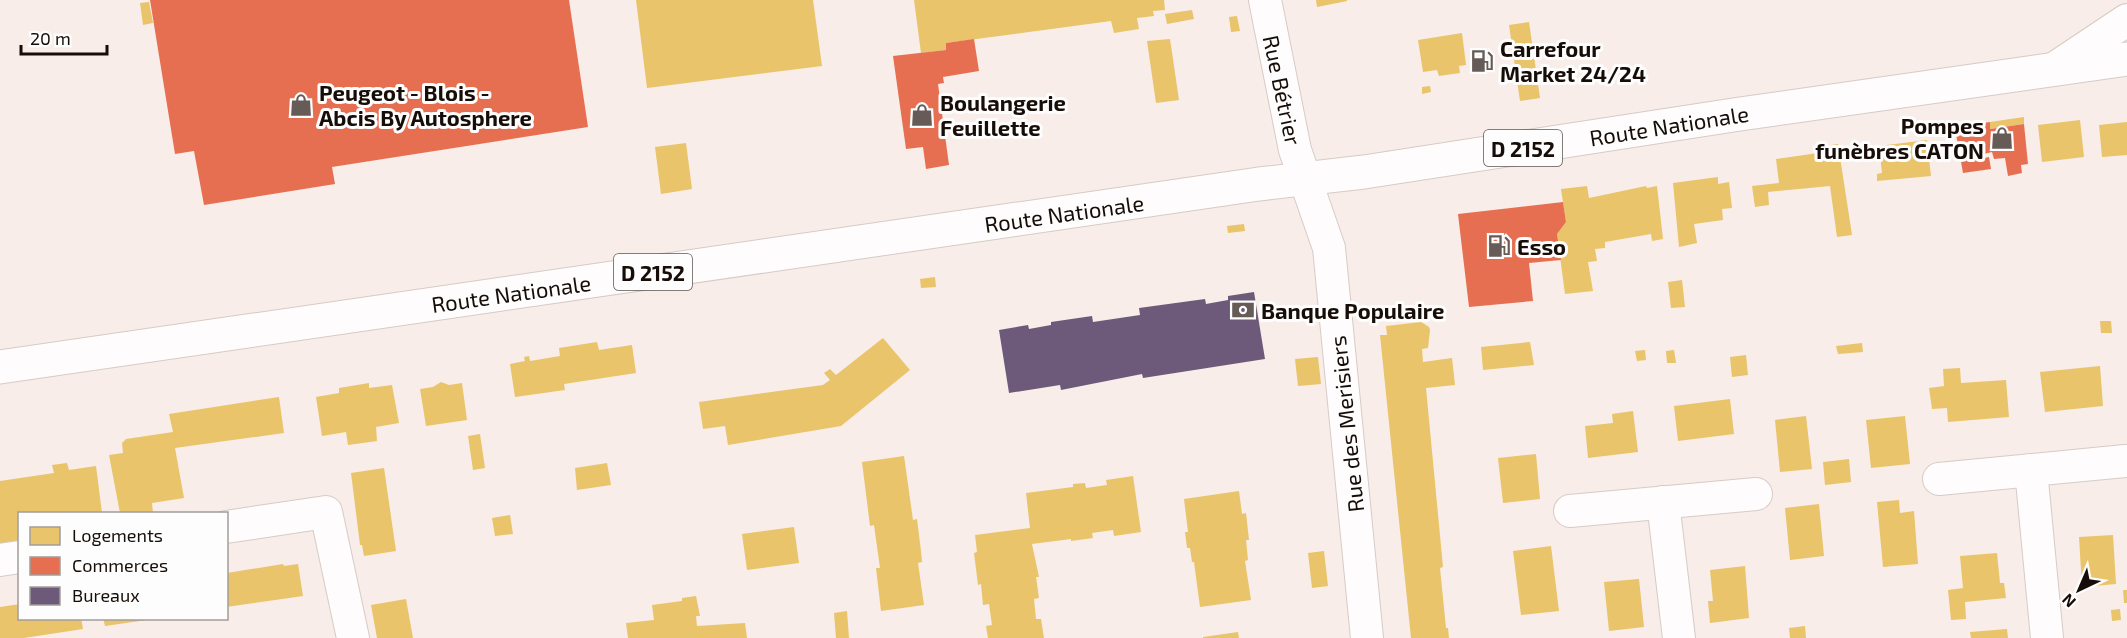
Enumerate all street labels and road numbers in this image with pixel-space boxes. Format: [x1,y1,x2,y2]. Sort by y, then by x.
street label: Rue Bétrier [1259,33,1307,147]
street label: Route Nationale [1588,100,1750,150]
road number: D 2152 [1484,130,1562,166]
street label: Route Nationale [983,189,1145,237]
road number: D 2152 [614,254,692,290]
street label: Route Nationale [430,269,592,317]
street label: Rue des Merisiers [1324,335,1368,513]

